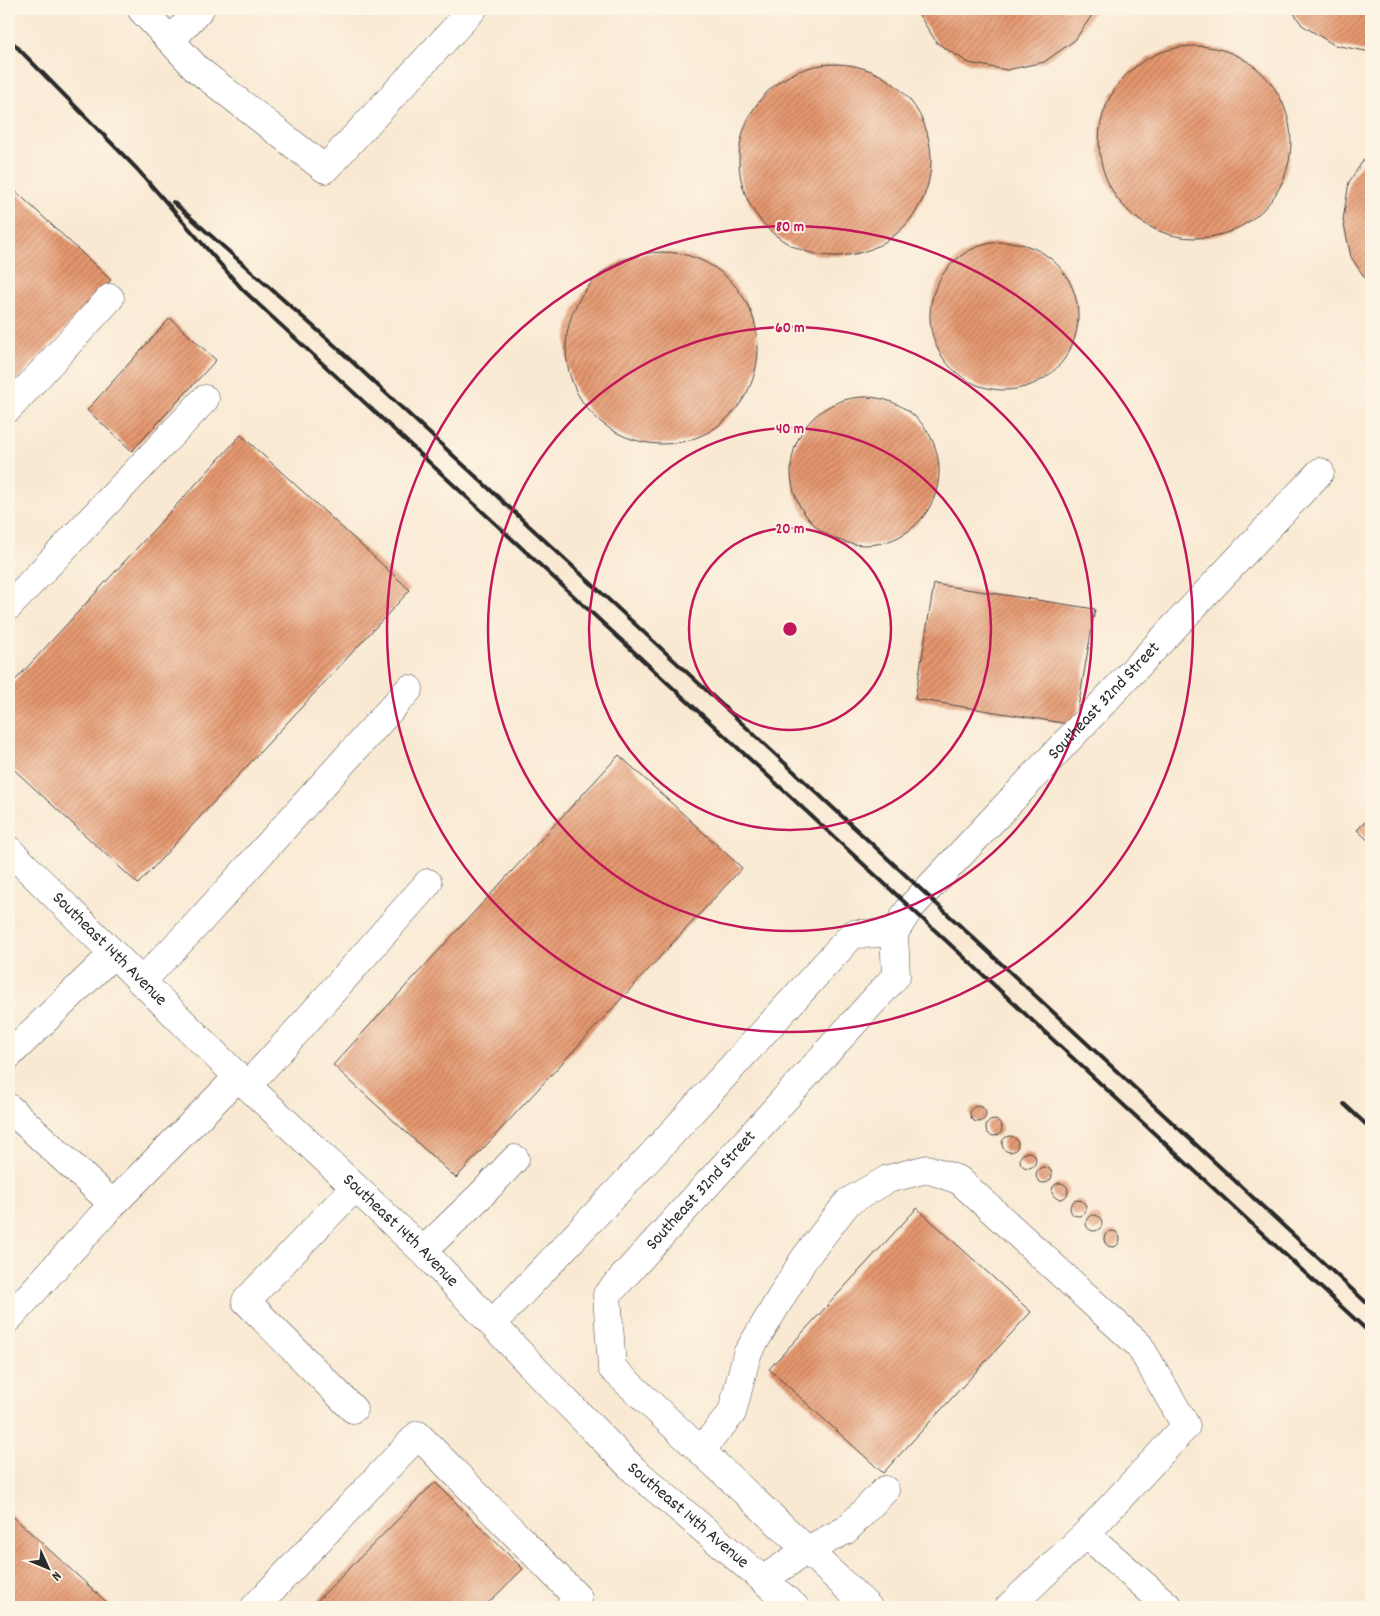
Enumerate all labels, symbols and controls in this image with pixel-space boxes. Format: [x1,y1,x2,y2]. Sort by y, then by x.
text: 80 m [776,217,804,239]
text: 60 m [775,318,805,340]
text: 40 m [776,419,804,441]
text: 20 m [776,519,804,541]
centre of rings [781,620,799,638]
street label: Southeast 32nd Street [1043,636,1167,766]
street label: Southeast 14th Avenue [46,886,172,1012]
street label: Southeast 32nd Street [640,1125,763,1256]
street label: Southeast 14th Avenue [337,1169,464,1293]
street label: Southeast 14th Avenue [621,1457,754,1575]
north arrow [22,1544,72,1594]
text: N [46,1566,66,1585]

